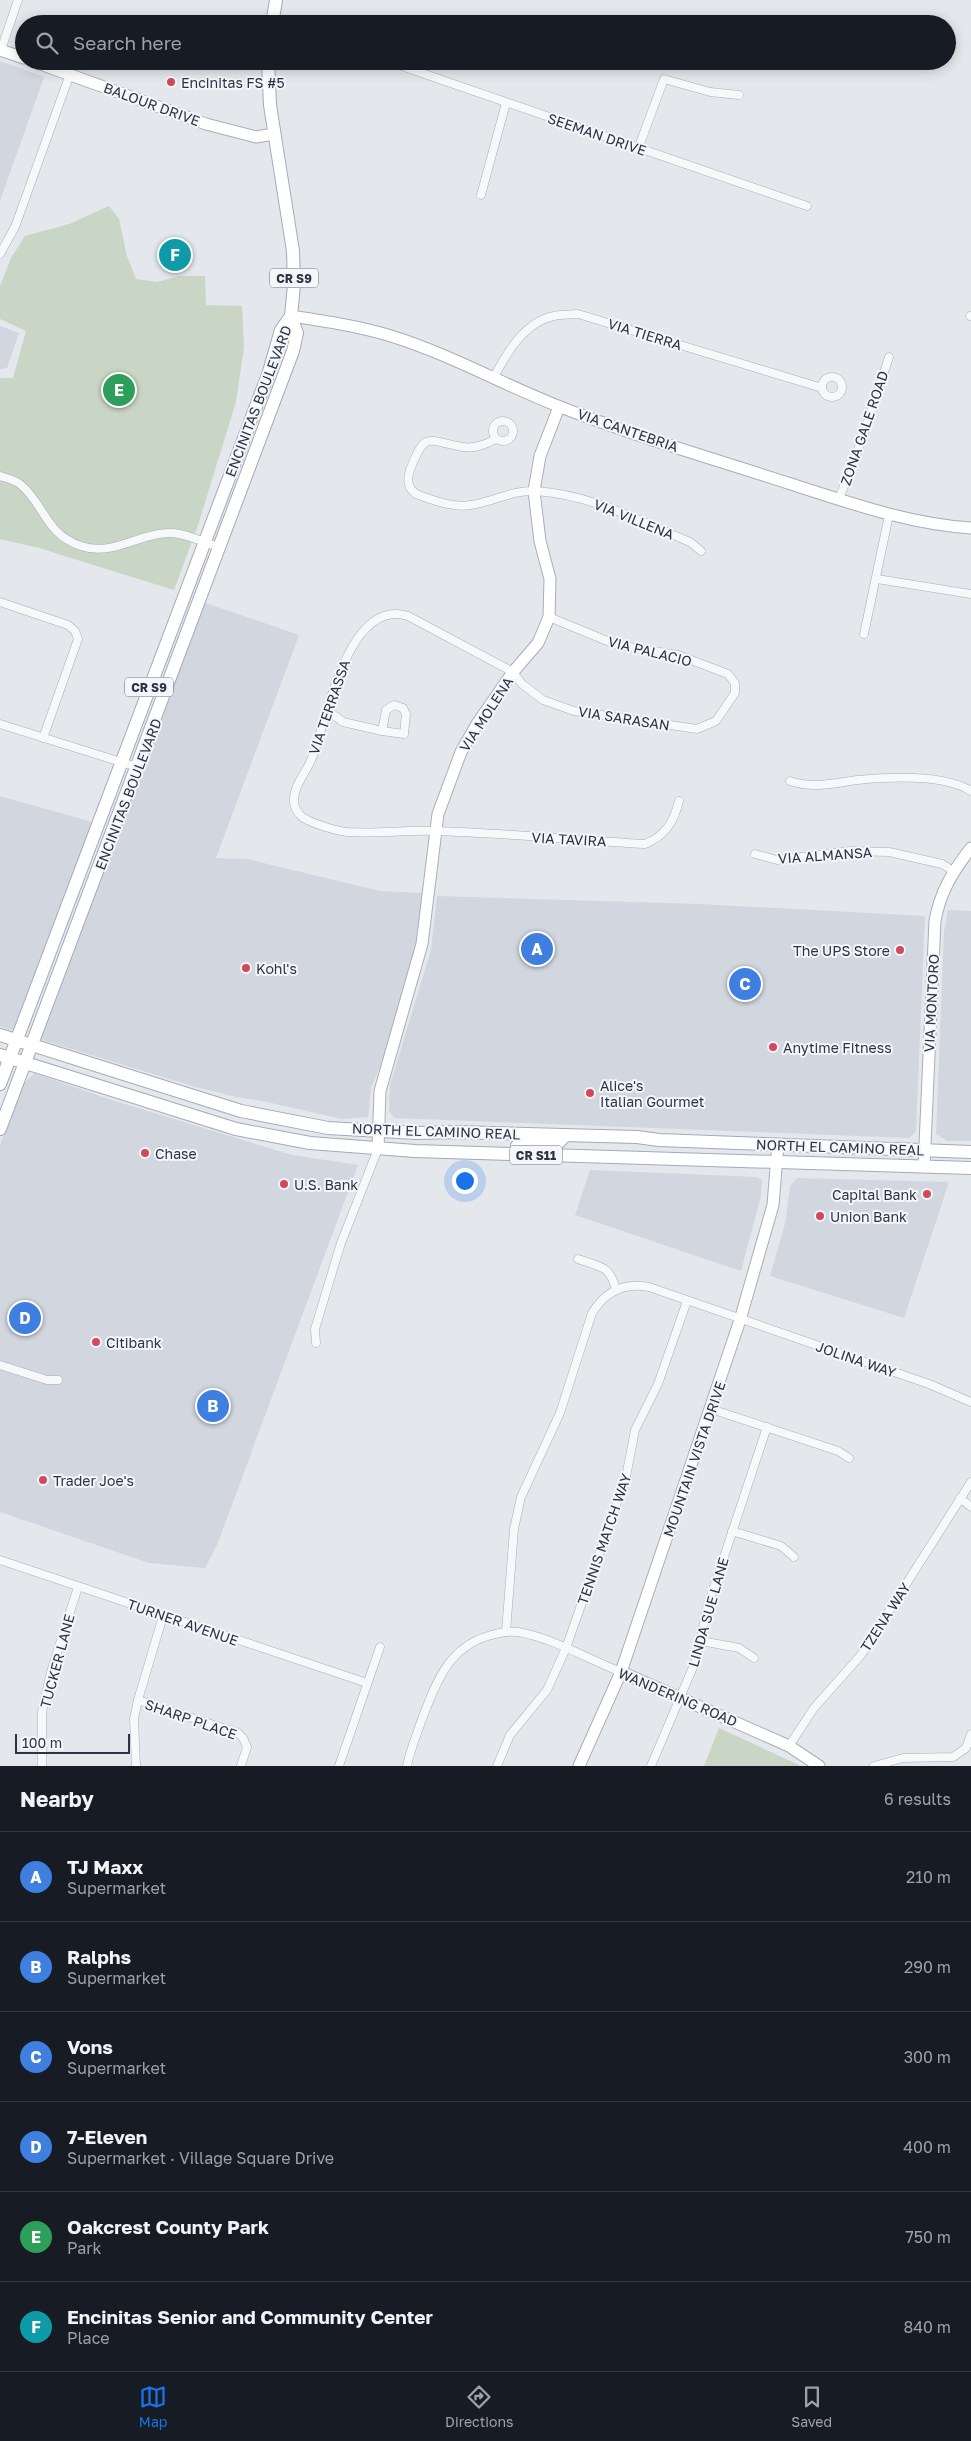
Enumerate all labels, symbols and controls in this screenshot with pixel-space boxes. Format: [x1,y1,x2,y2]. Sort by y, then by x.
search box [15,15,956,70]
icon: search [33,29,61,57]
text: Search here [73,31,182,54]
place label: Encinitas FS #5 [181,74,285,91]
marker: Encinitas FS #5 [165,76,177,88]
street label: BALOUR DRIVE [102,79,202,129]
street label: SEEMAN DRIVE [545,109,649,159]
pin: F [159,236,191,274]
road number: CR S9 [270,268,318,288]
street label: VIA TIERRA [606,315,685,354]
street label: ENCINITAS BOULEVARD [221,323,295,479]
street label: ZONA GALE ROAD [836,369,892,487]
pin: E [103,371,135,409]
street label: VIA CANTEBRIA [575,405,681,455]
street label: VIA VILLENA [591,495,677,543]
street label: VIA PALACIO [606,632,694,670]
street label: VIA TERRASSA [305,657,353,757]
street label: VIA MOLENA [456,673,517,755]
road number: CR S9 [125,678,173,696]
street label: VIA SARASAN [577,702,671,734]
street label: ENCINITAS BOULEVARD [91,716,165,872]
street label: VIA TAVIRA [531,829,608,849]
street label: VIA ALMANSA [777,843,873,867]
pin: A [521,930,553,968]
place label: The UPS Store [793,942,890,959]
marker: The UPS Store [894,944,906,956]
street label: VIA MONTORO [920,953,942,1053]
place label: Kohl's [256,960,297,977]
marker: Kohl's [240,962,252,974]
pin: C [729,965,761,1003]
place label: Anytime Fitness [783,1039,892,1056]
marker: Anytime Fitness [767,1041,779,1053]
place label: Alice's Italian Gourmet [600,1077,704,1110]
marker: Alice's Italian Gourmet [584,1087,596,1099]
street label: NORTH EL CAMINO REAL [352,1120,520,1142]
street label: NORTH EL CAMINO REAL [756,1136,924,1158]
place label: Chase [155,1145,197,1162]
road number: CR S11 [510,1146,562,1164]
marker: Chase [139,1147,151,1159]
your location [452,1168,478,1194]
place label: U.S. Bank [294,1176,358,1193]
marker: U.S. Bank [278,1178,290,1190]
place label: Capital Bank [832,1186,917,1203]
marker: Capital Bank [921,1188,933,1200]
place label: Union Bank [830,1208,907,1225]
marker: Union Bank [814,1210,826,1222]
pin: D [9,1299,41,1337]
place label: Citibank [106,1334,162,1351]
marker: Citibank [90,1336,102,1348]
street label: JOLINA WAY [814,1337,898,1381]
street label: MOUNTAIN VISTA DRIVE [659,1379,729,1539]
pin: B [197,1387,229,1425]
street label: TENNIS MATCH WAY [574,1471,634,1607]
place label: Trader Joe's [53,1472,134,1489]
marker: Trader Joe's [37,1474,49,1486]
street label: LINDA SUE LANE [684,1555,732,1669]
street label: TZENA WAY [856,1579,914,1655]
street label: TURNER AVENUE [125,1595,241,1649]
street label: TUCKER LANE [36,1612,78,1710]
street label: WANDERING ROAD [616,1664,740,1730]
street label: SHARP PLACE [143,1695,239,1743]
scale bar [15,1731,130,1754]
text: 100 m [22,1734,62,1751]
text: Nearby [20,1786,94,1812]
text: 6 results [884,1789,951,1809]
text: TJ Maxx [67,1855,143,1878]
text: A [30,1867,42,1887]
text: 210 m [906,1867,951,1887]
text: Supermarket [67,1878,166,1898]
text: Ralphs [67,1945,131,1968]
text: B [30,1957,42,1977]
text: 290 m [904,1957,951,1977]
text: Supermarket [67,1968,166,1988]
text: Vons [67,2035,113,2058]
text: C [30,2047,42,2067]
text: 300 m [904,2047,951,2067]
text: Supermarket [67,2058,166,2078]
text: 7-Eleven [67,2125,147,2148]
text: D [30,2137,42,2157]
text: 400 m [903,2137,951,2157]
text: Supermarket · Village Square Drive [67,2148,334,2168]
text: Oakcrest County Park [67,2215,269,2238]
text: E [31,2227,41,2247]
text: 750 m [905,2227,951,2247]
text: Park [67,2238,102,2258]
text: Encinitas Senior and Community Center [67,2305,433,2328]
text: F [31,2317,41,2337]
text: 840 m [903,2317,951,2337]
text: Place [67,2328,110,2348]
tab: Map [139,2383,167,2430]
tab: Directions [445,2383,514,2430]
tab: Saved [791,2383,832,2430]

